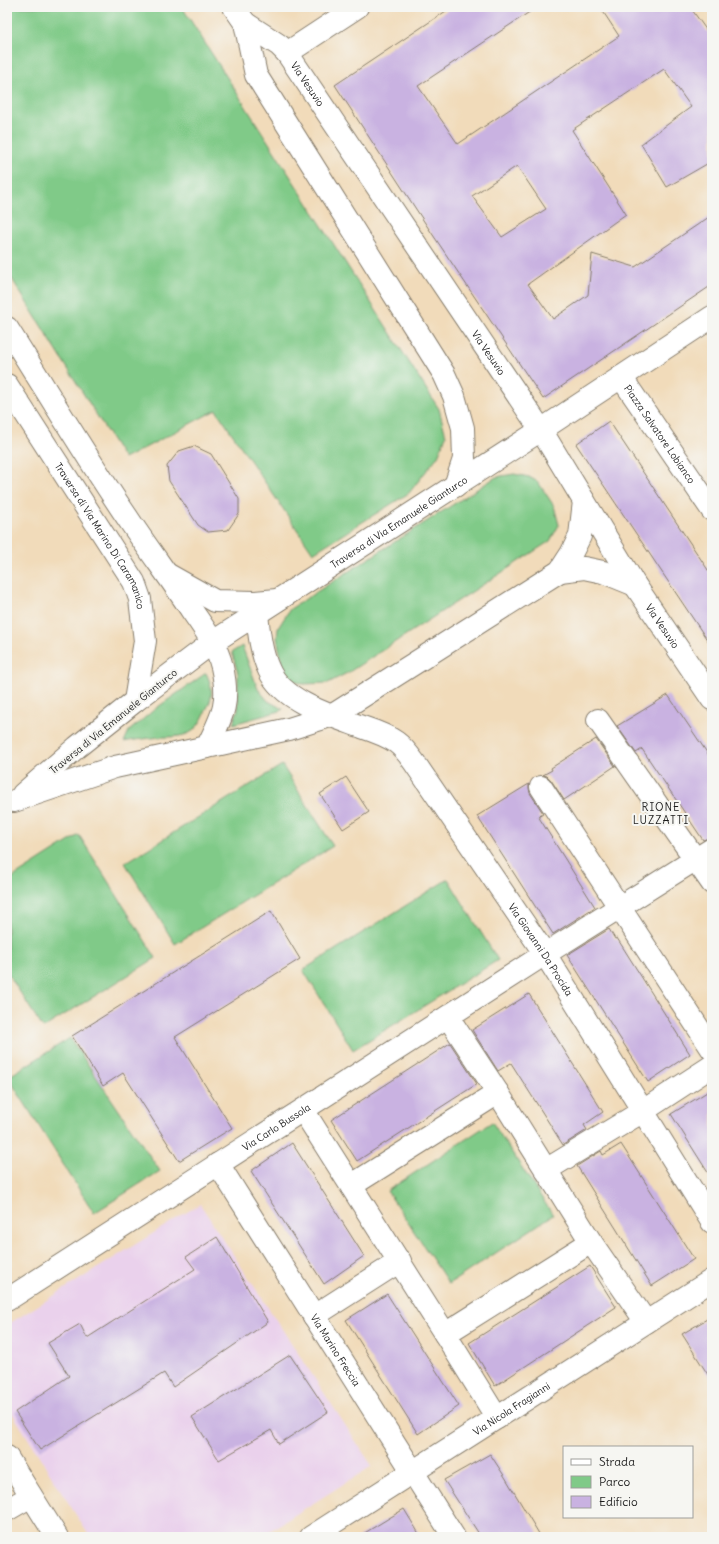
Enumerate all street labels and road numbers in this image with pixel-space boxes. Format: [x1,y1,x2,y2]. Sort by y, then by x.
street label: Via Vesuvio [288,59,327,109]
street label: Via Vesuvio [469,328,508,378]
street label: Piazza Salvatore Lobianco [621,382,698,487]
street label: Traversa di Via Marino Di Caramanico [52,460,147,610]
street label: Traversa di Via Emanuele Gianturco [328,473,470,571]
street label: Via Vesuvio [643,601,682,651]
street label: Traversa di Via Emanuele Gianturco [47,666,180,777]
street label: Via Giovanni Da Procida [505,901,576,999]
street label: Via Carlo Bussola [240,1101,313,1154]
street label: Via Marino Freccia [308,1312,363,1389]
street label: Via Nicola Fragianni [471,1380,553,1438]

